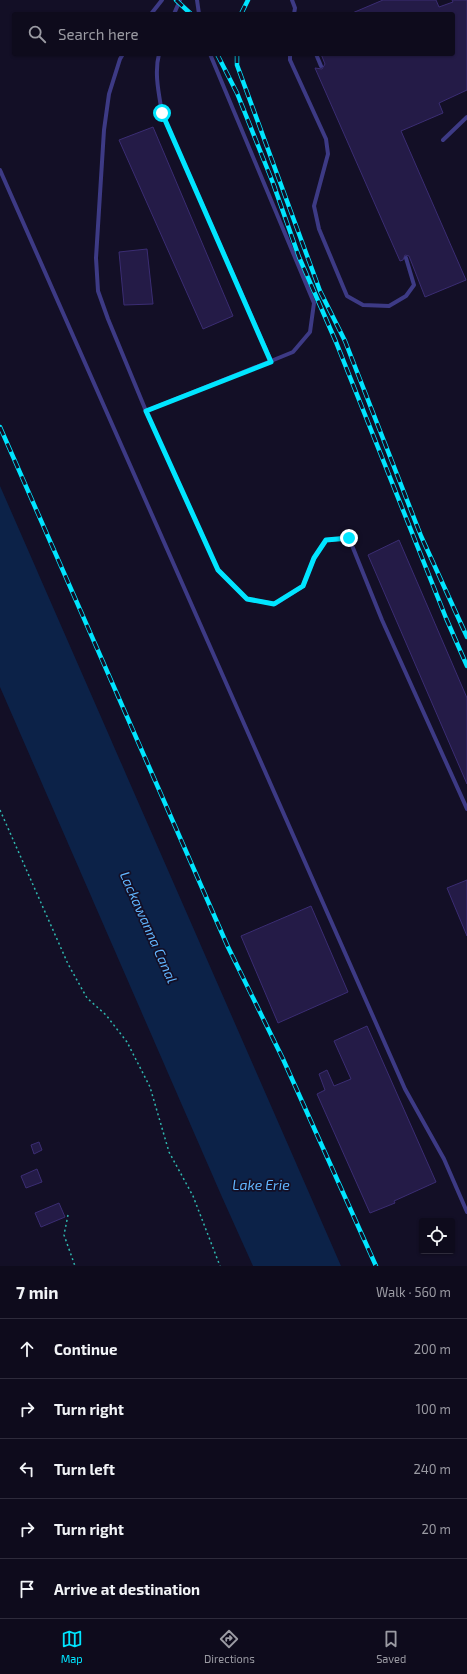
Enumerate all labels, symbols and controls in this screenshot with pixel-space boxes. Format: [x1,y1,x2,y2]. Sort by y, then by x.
search box [12,12,455,56]
icon: search [26,23,48,45]
text: Search here [58,25,139,43]
route start [153,104,171,122]
route end [340,529,358,547]
water label: Lackawanna Canal [117,869,181,985]
water label: Lake Erie [232,1176,290,1193]
map controls [419,1218,455,1254]
button: locate [419,1218,455,1254]
text: 7 min [16,1282,59,1302]
text: Walk · 560 m [376,1284,451,1300]
icon: ahead [16,1338,38,1360]
text: Continue [54,1340,117,1358]
text: 200 m [414,1341,451,1357]
icon: right [16,1398,38,1420]
text: Turn right [54,1400,124,1418]
text: 100 m [416,1401,451,1417]
icon: left [16,1458,38,1480]
text: Turn left [54,1460,115,1478]
text: 240 m [414,1461,451,1477]
icon: right [16,1518,38,1540]
text: Turn right [54,1520,124,1538]
text: 20 m [422,1521,451,1537]
icon: arrive [16,1578,38,1600]
text: Arrive at destination [54,1580,200,1598]
tab: Map [61,1628,83,1665]
tab: Directions [204,1628,255,1665]
tab: Saved [376,1628,406,1665]

